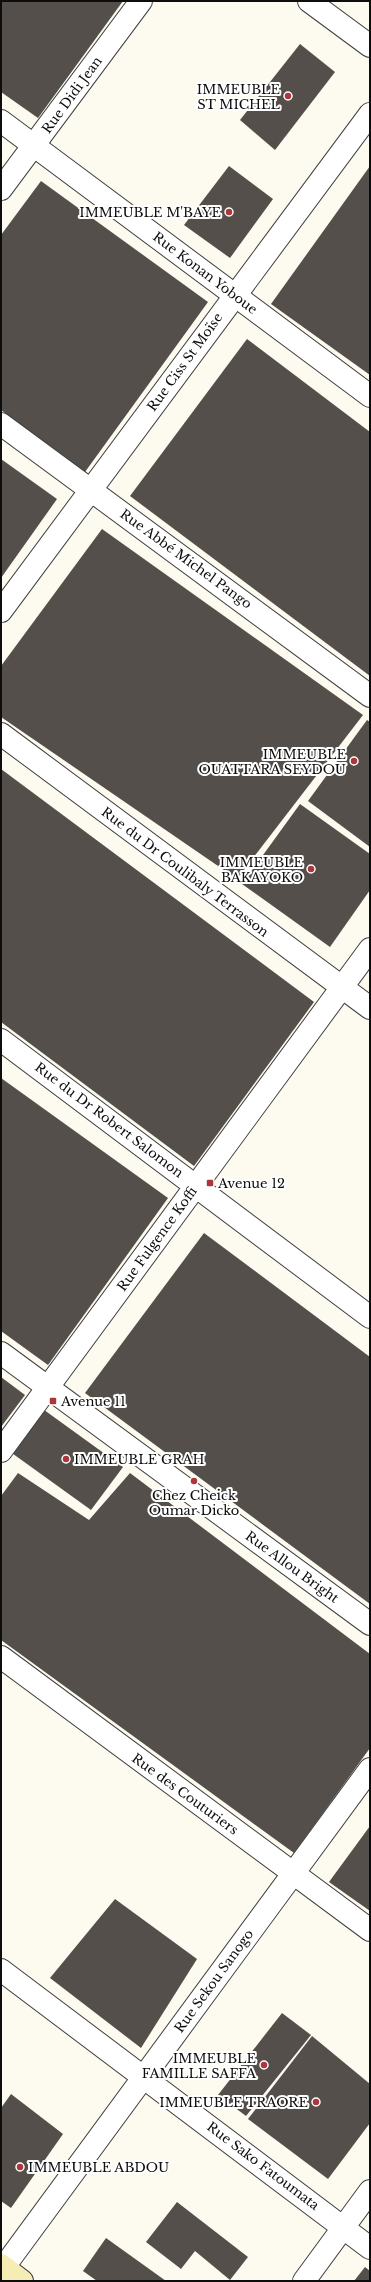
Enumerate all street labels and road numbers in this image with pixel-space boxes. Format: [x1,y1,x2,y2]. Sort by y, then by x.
street label: Rue Didi Jean [38,53,106,137]
street label: Rue Konan Yoboue [149,228,261,318]
street label: Rue Ciss St Moïse [144,309,226,415]
street label: Rue Abbé Michel Pango [117,505,255,613]
street label: Rue du Dr Coulibaly Terrasson [98,803,272,941]
street label: Rue du Dr Robert Salomon [31,1059,187,1181]
street label: Rue Fulgence Koffi [113,1183,201,1295]
street label: Rue Allou Bright [242,1527,342,1607]
street label: Rue des Couturiers [128,1750,242,1838]
street label: Rue Sekou Sanogo [171,1926,257,2036]
street label: Rue Sako Fatoumata [203,2118,323,2214]

